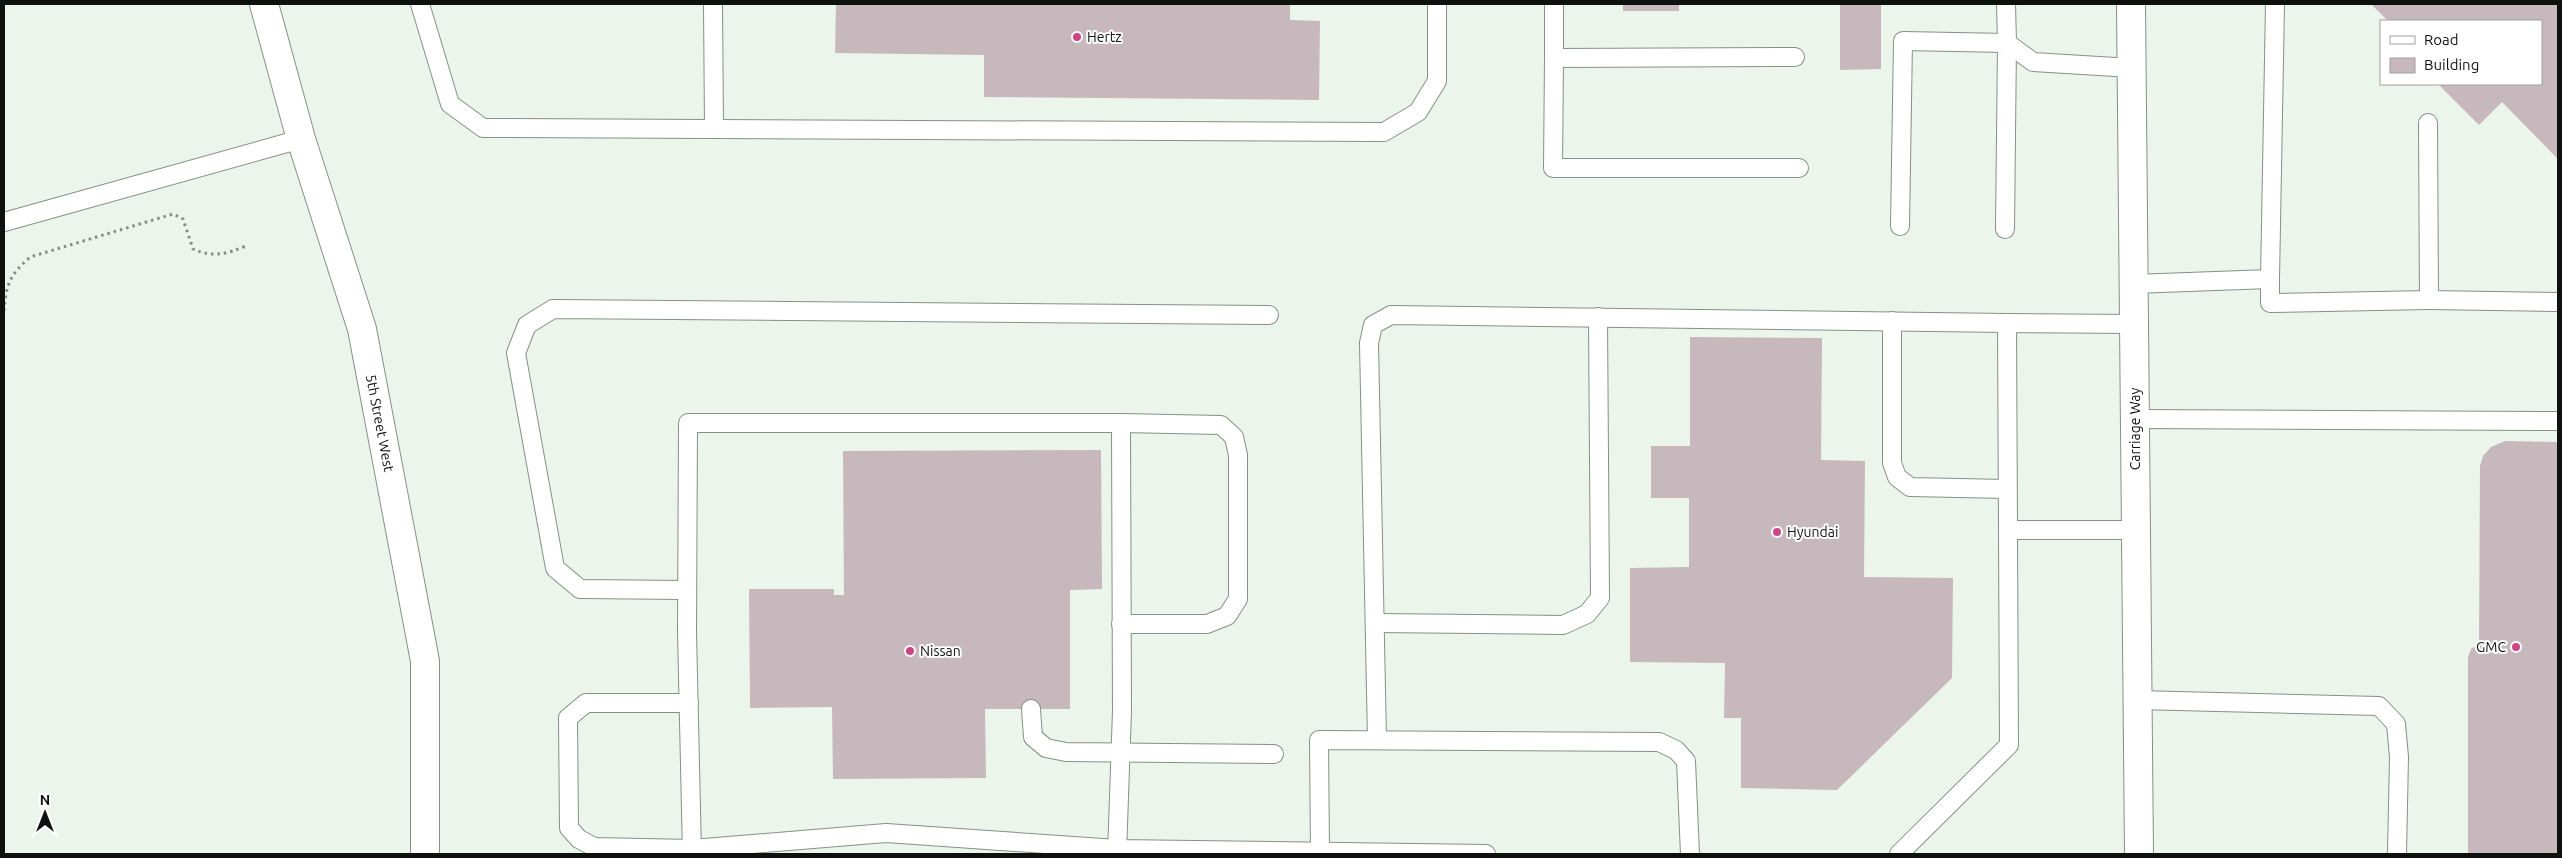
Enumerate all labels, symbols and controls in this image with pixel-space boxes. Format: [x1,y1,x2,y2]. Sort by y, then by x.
legend [2380,20,2542,85]
place label: Hertz [1087,29,1122,45]
marker: Hertz [1071,31,1083,43]
text: Road [2424,31,2459,48]
text: Building [2424,56,2479,73]
street label: 5th Street West [363,373,397,474]
street label: Carriage Way [2127,387,2143,470]
place label: Hyundai [1787,524,1838,540]
marker: Hyundai [1771,526,1783,538]
place label: GMC [2476,639,2506,655]
marker: GMC [2510,641,2522,653]
place label: Nissan [920,643,961,659]
marker: Nissan [904,645,916,657]
north arrow [20,788,70,838]
text: N [40,792,50,808]

